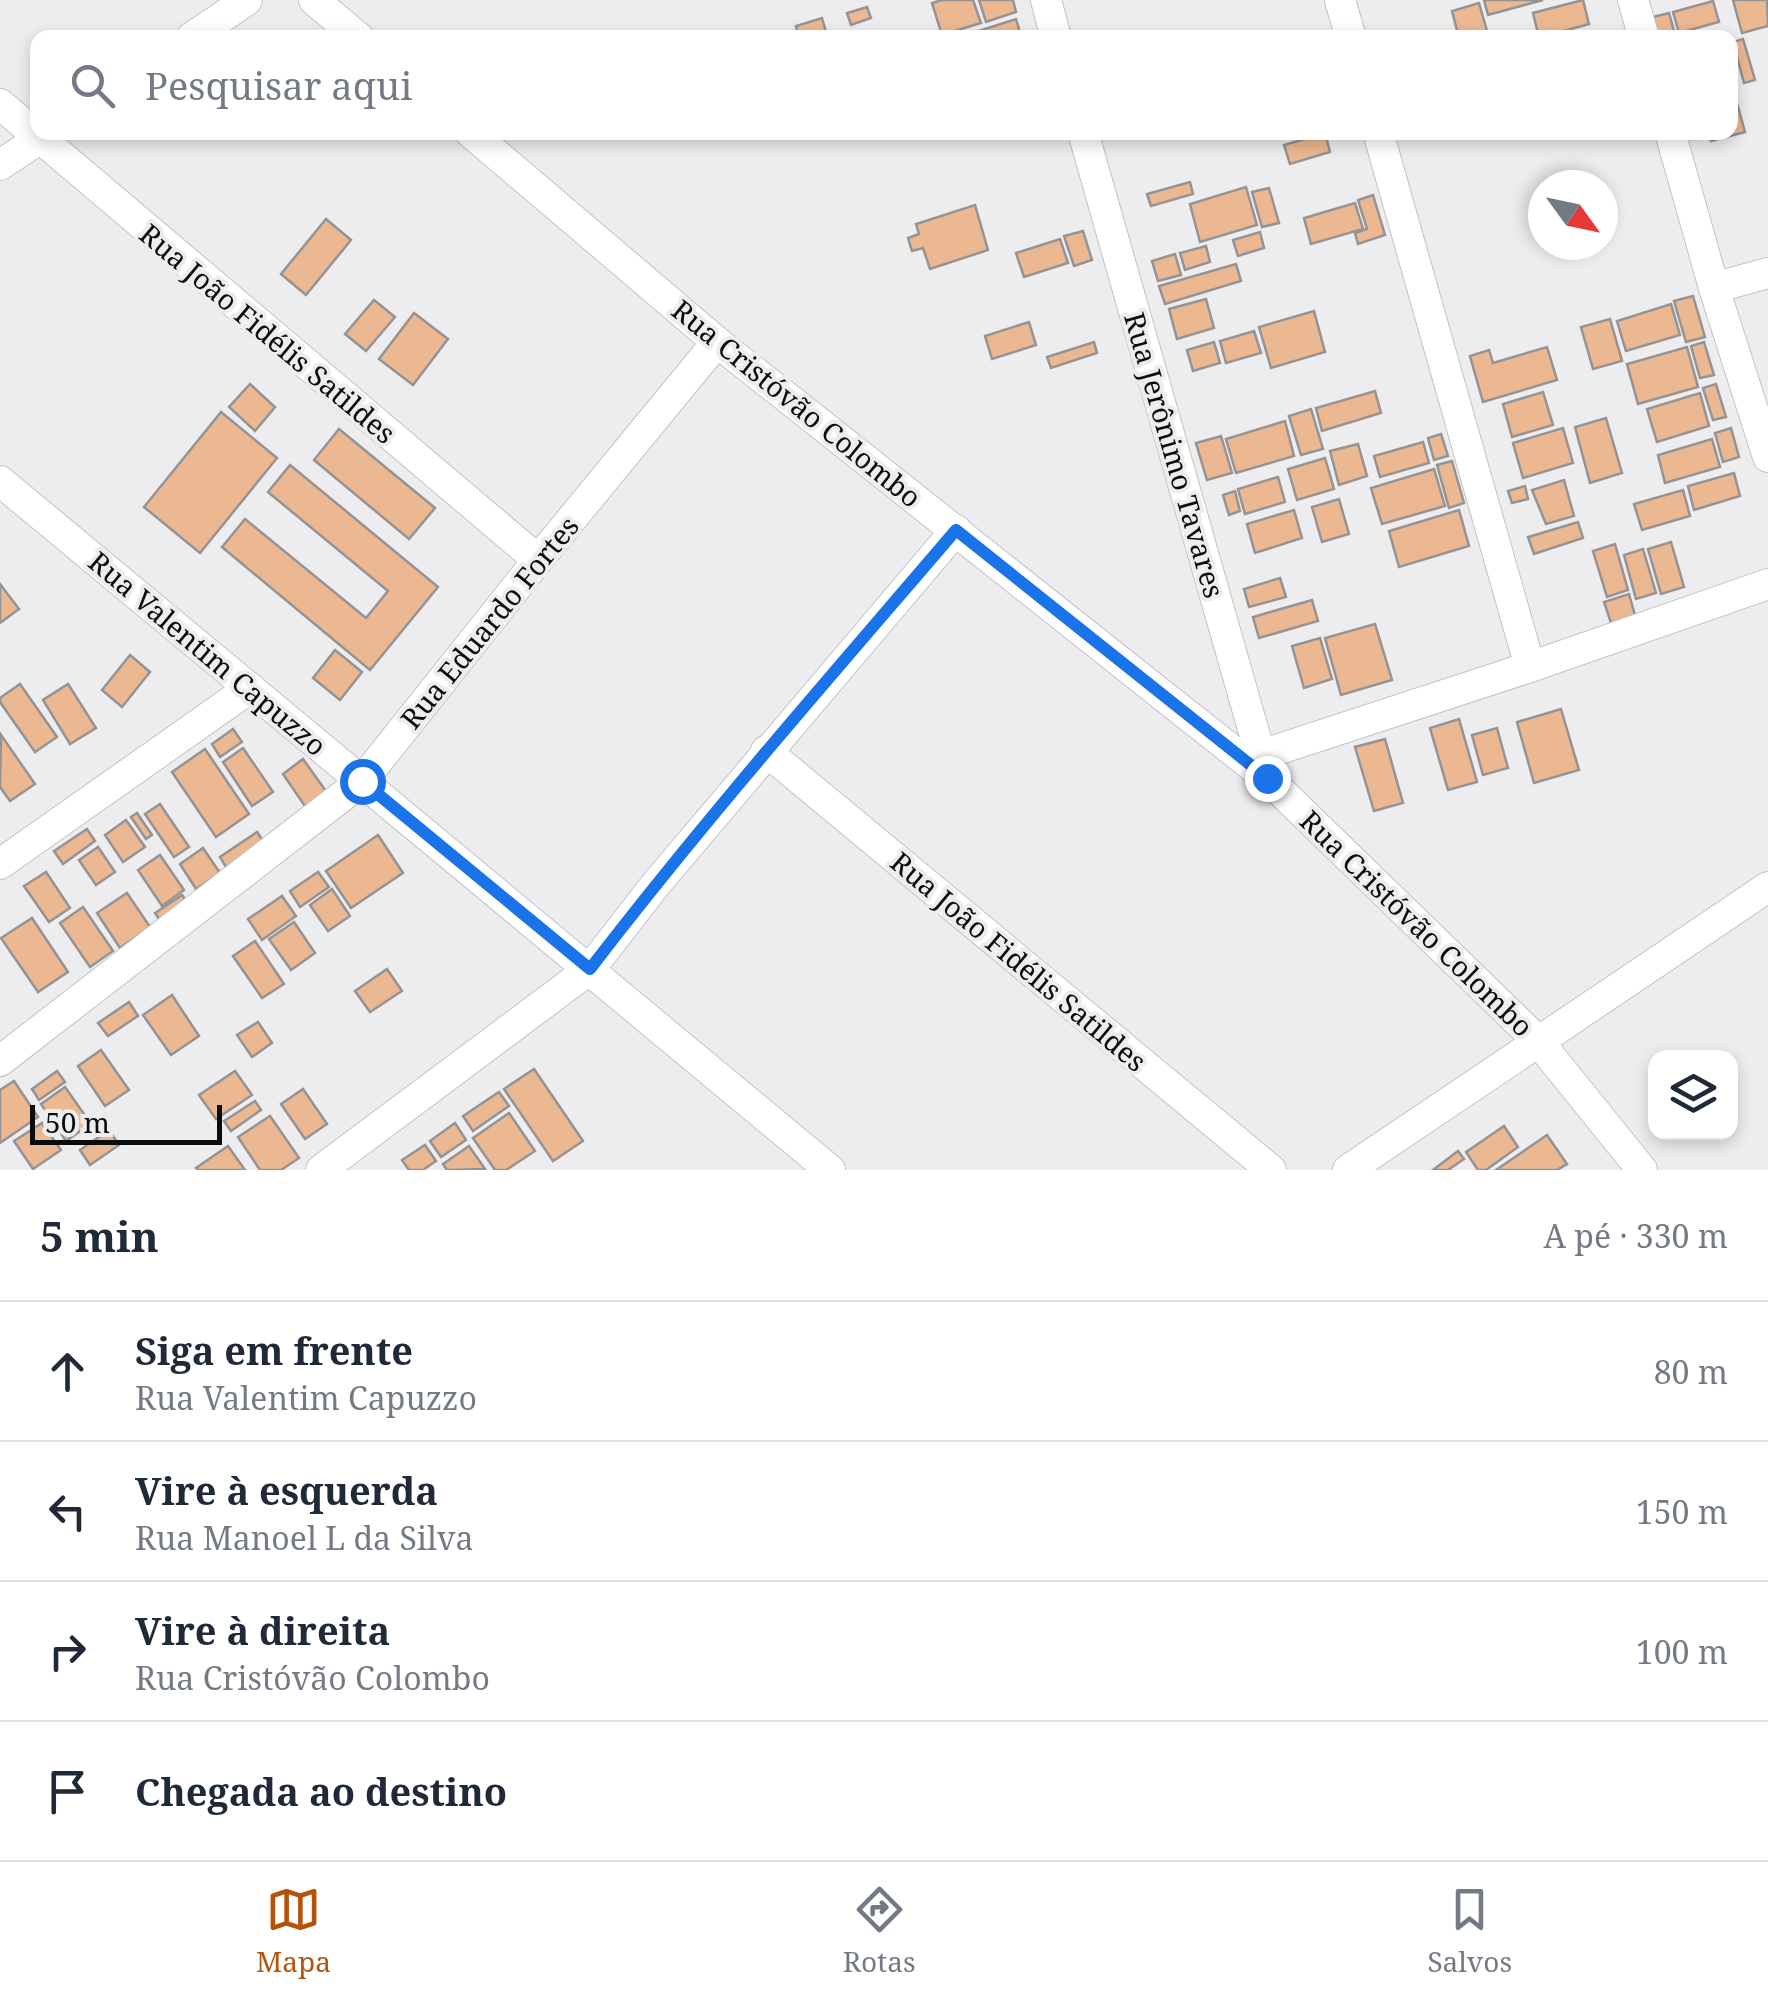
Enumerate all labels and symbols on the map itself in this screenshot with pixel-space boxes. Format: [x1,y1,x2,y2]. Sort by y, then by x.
north arrow [1528,170,1618,260]
street label: Rua João Fidélis Satildes [132,215,404,451]
street label: Rua Cristóvão Colombo [664,291,930,515]
street label: Rua Jerônimo Tavares [1116,308,1234,602]
street label: Rua Eduardo Fortes [391,508,587,736]
street label: Rua Valentim Capuzzo [81,542,335,764]
route end [1245,756,1291,802]
route start [340,759,386,805]
street label: Rua Cristóvão Colombo [1292,801,1542,1045]
street label: Rua João Fidélis Satildes [883,843,1155,1079]
scale bar [30,1100,222,1144]

